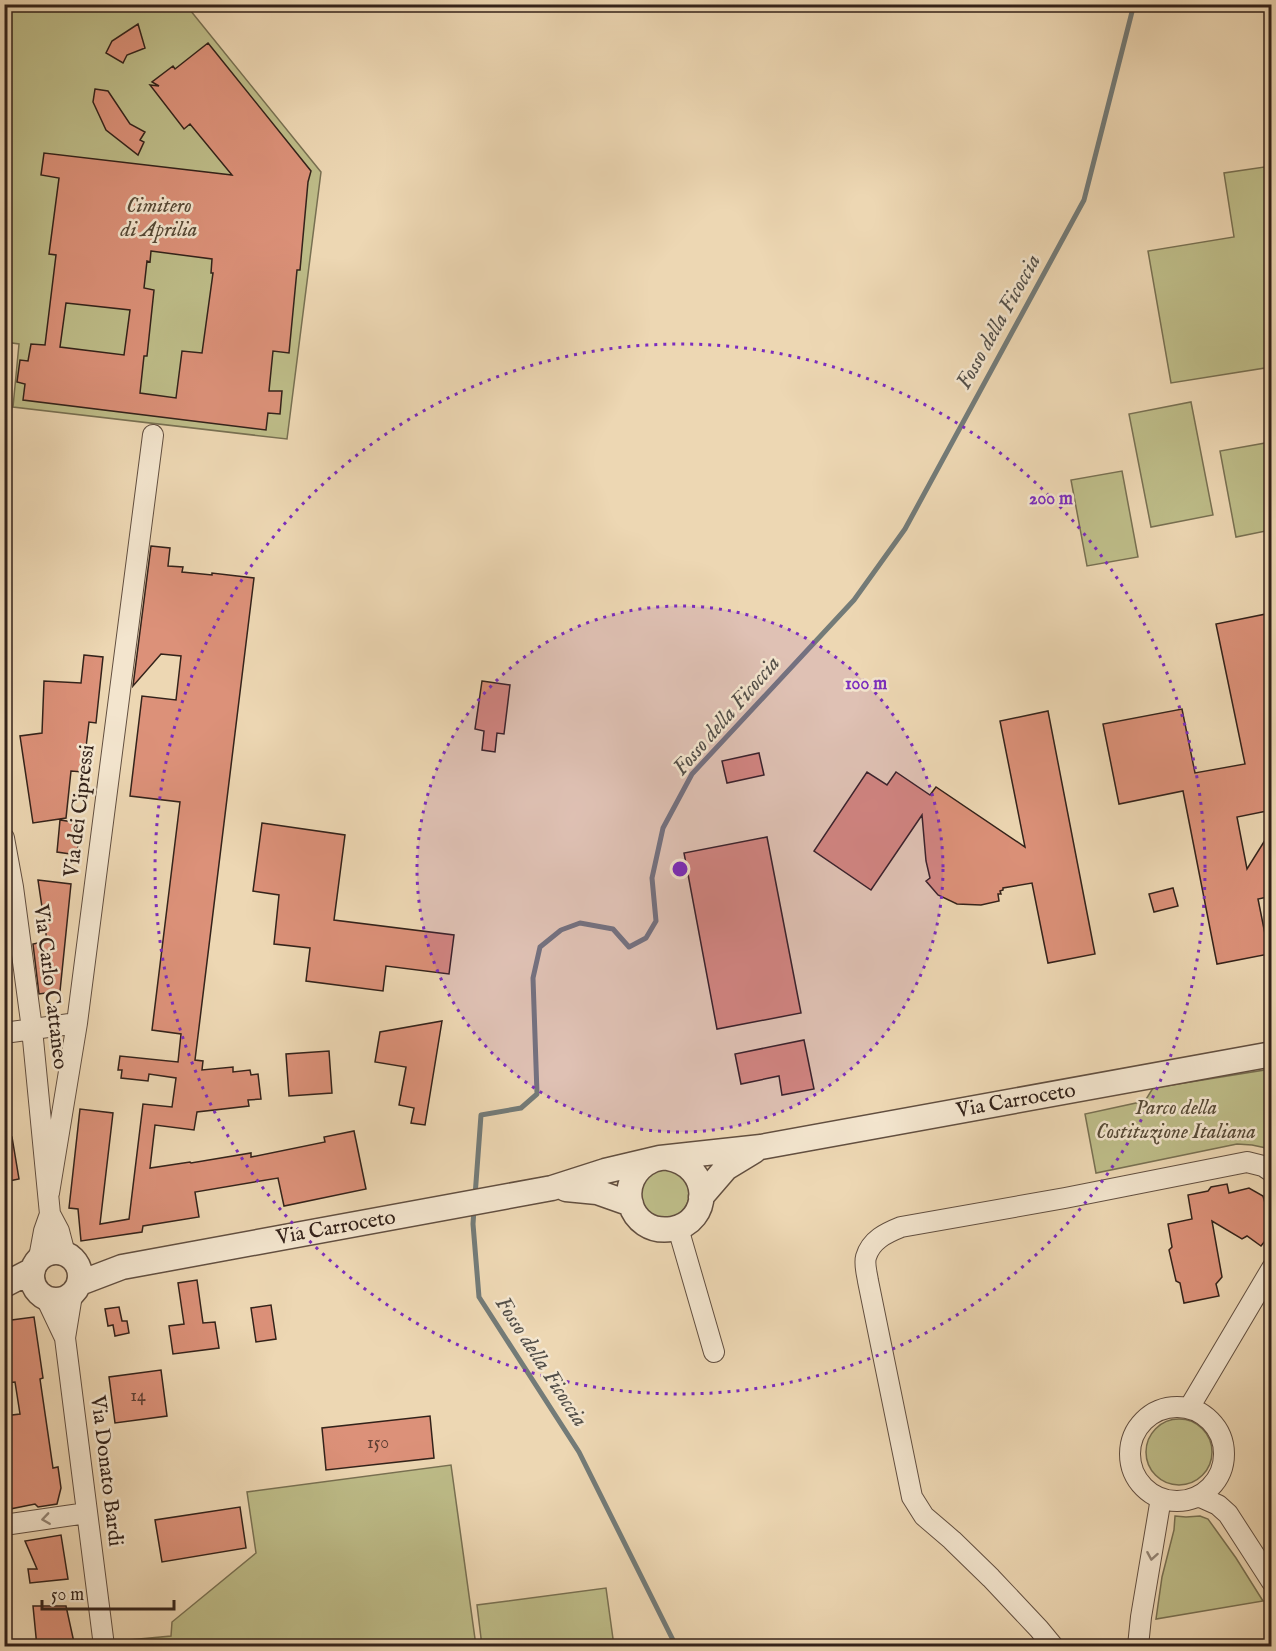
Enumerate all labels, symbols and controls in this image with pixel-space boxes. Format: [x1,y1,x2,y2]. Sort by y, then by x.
park label: Cimitero di Aprilia [120,193,197,244]
water label: Fosso della Ficoccia [950,249,1048,394]
text: 200 m [1029,488,1073,511]
water label: Fosso della Ficoccia [667,650,787,782]
text: 100 m [845,673,887,696]
street label: Via dei Cipressi [58,743,102,880]
centre of rings [670,859,690,879]
street label: Via Carlo Cattaneo [26,902,74,1071]
street label: Via Carroceto [953,1077,1078,1125]
park label: Parco della Costituzione Italiana [1096,1095,1256,1146]
street label: Via Carroceto [273,1204,398,1252]
water label: Fosso della Ficoccia [488,1291,594,1433]
house number: 14 [130,1385,146,1408]
street label: Via Donato Bardi [83,1393,129,1548]
house number: 150 [367,1432,389,1455]
one-way arrow [41,1512,50,1524]
one-way arrow [1146,1551,1158,1560]
scale bar [42,1573,174,1611]
text: 50 m [51,1584,84,1607]

